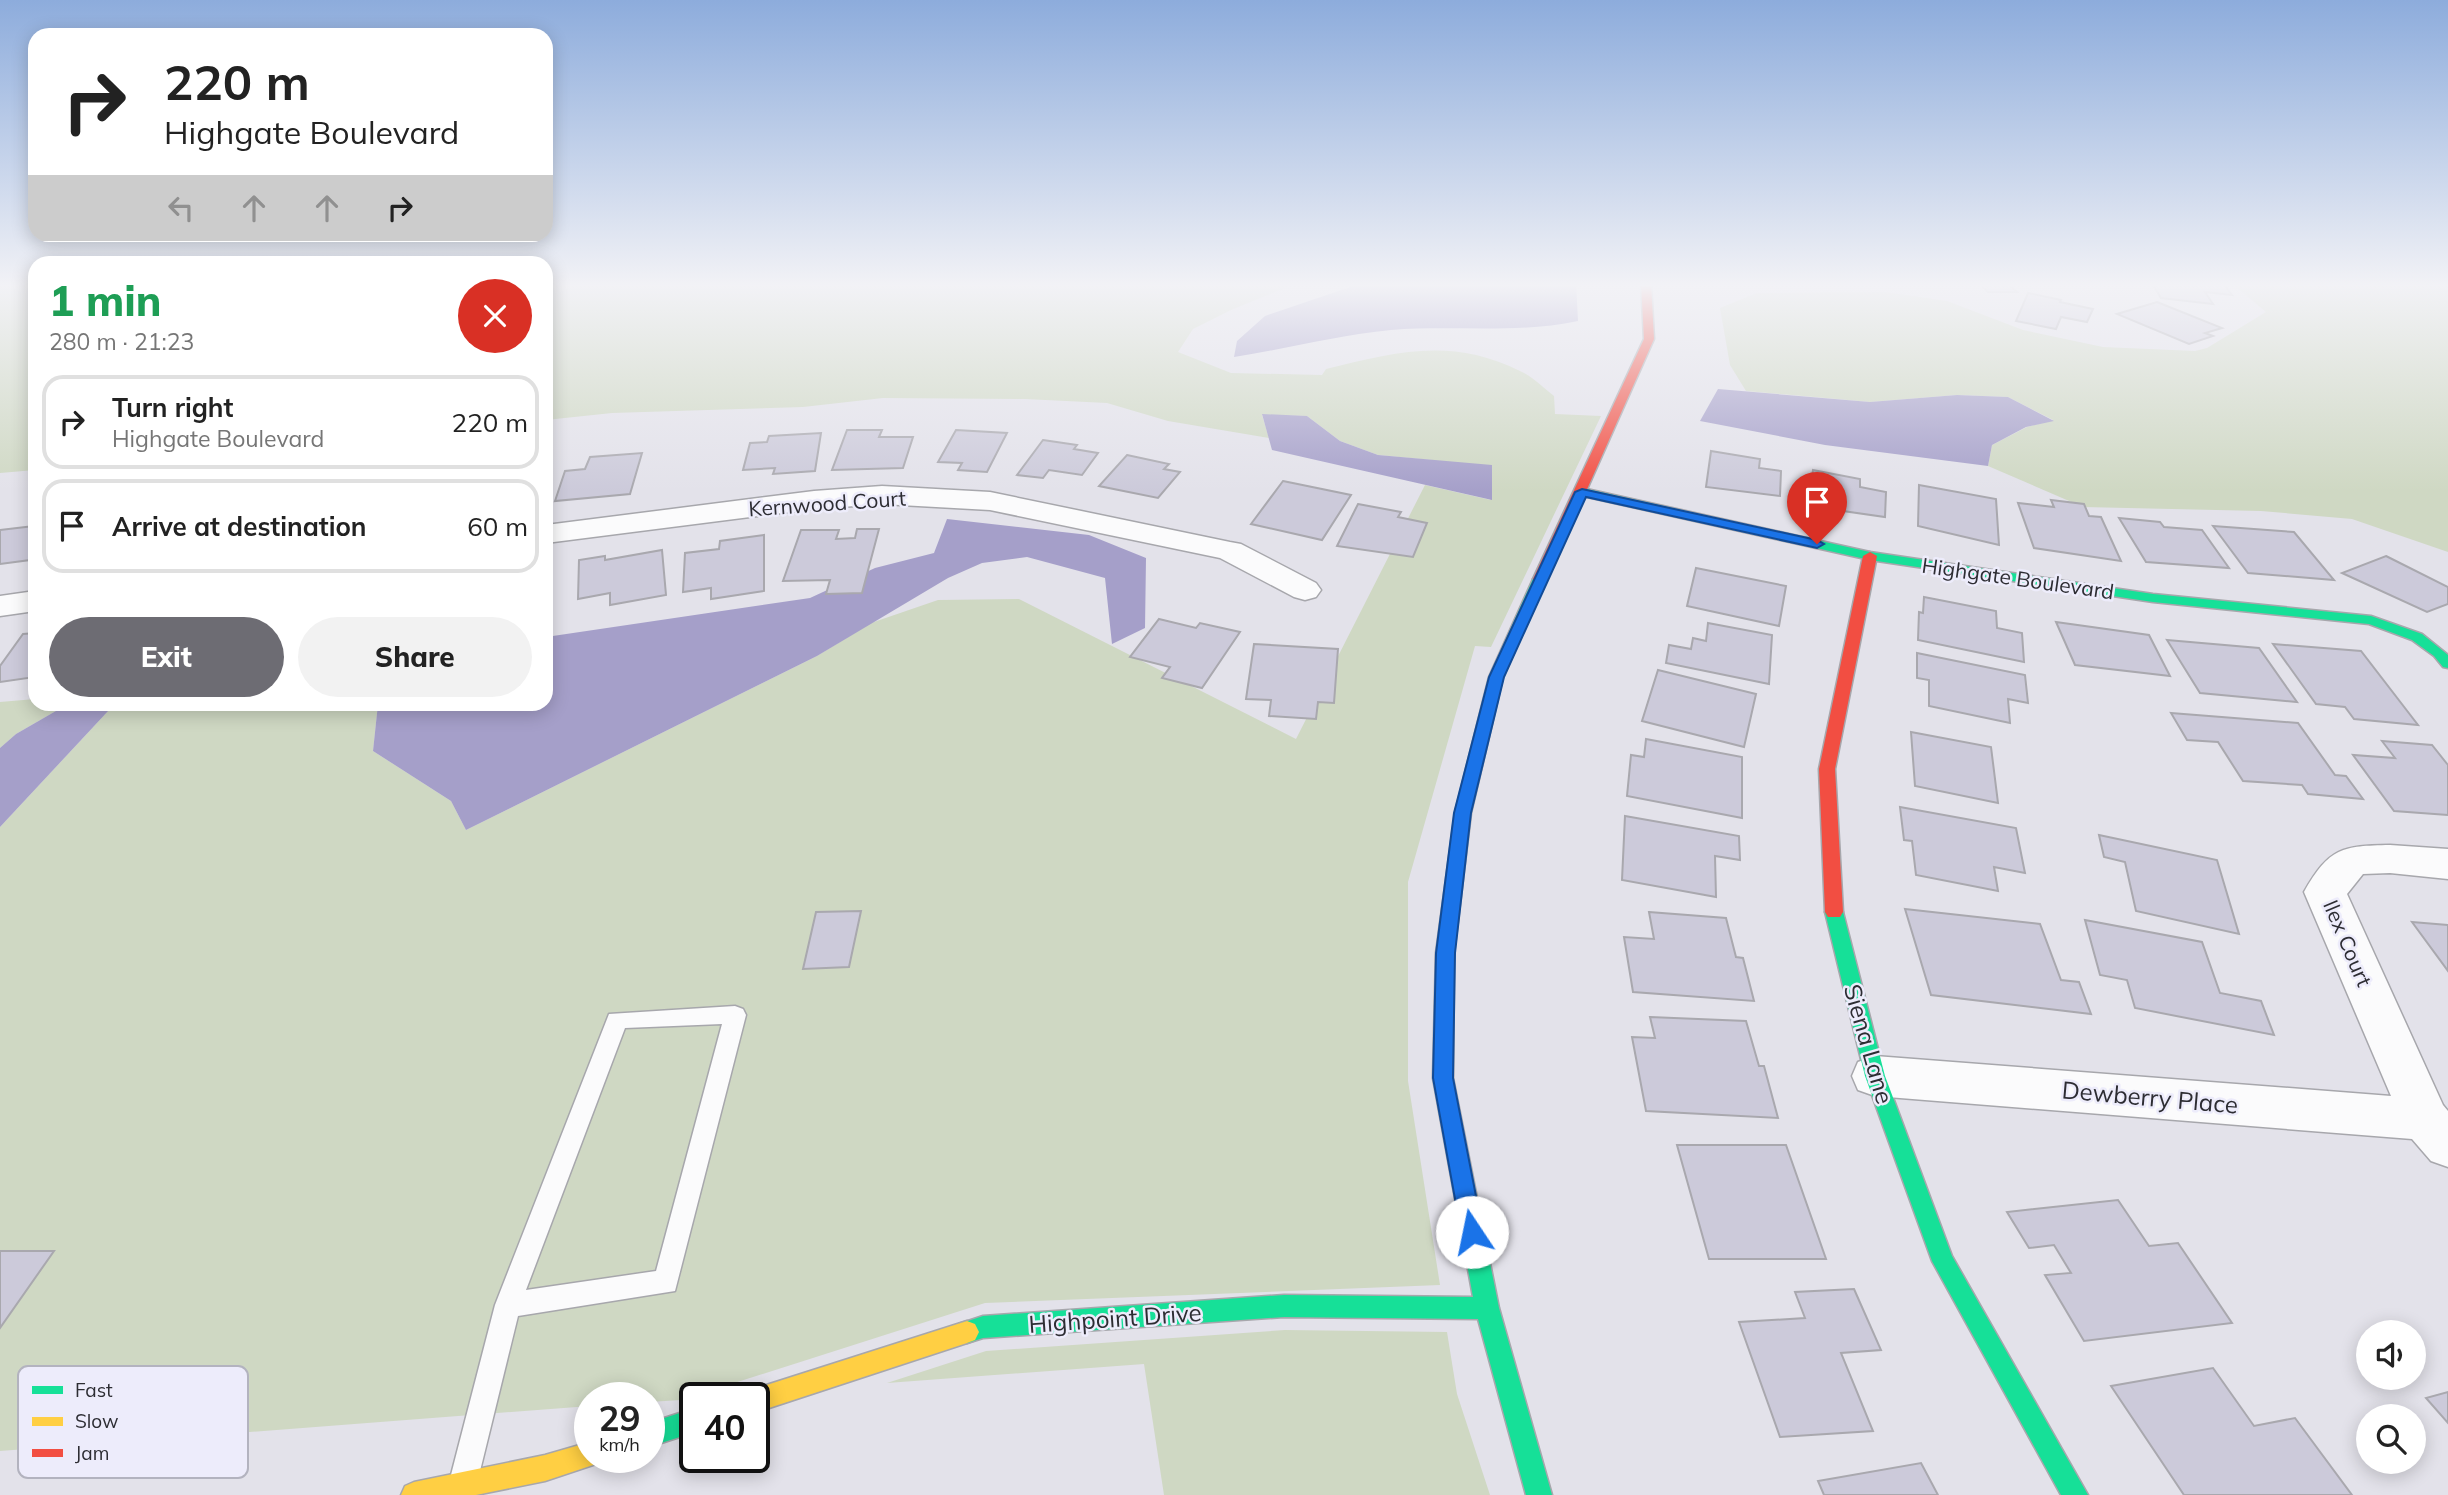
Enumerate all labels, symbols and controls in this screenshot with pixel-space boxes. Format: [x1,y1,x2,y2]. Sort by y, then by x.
text: 220 m [164,51,310,112]
icon: right [49,56,140,147]
text: Highgate Boulevard [164,112,459,152]
icon: left [162,189,200,227]
icon: ahead [235,189,273,227]
icon: ahead [308,189,346,227]
icon: right [381,189,419,227]
text: 1 min [49,274,162,327]
button: close [458,279,532,353]
text: 280 m · 21:23 [49,327,194,356]
text: Turn right [112,391,233,424]
icon: right [53,403,91,441]
text: 220 m [452,406,528,439]
text: Highgate Boulevard [112,424,324,453]
pin [1787,472,1847,544]
icon: arrive [1798,483,1836,521]
street label: Kernwood Court [747,485,907,521]
icon: arrive [53,507,91,545]
text: Arrive at destination [112,510,367,543]
text: 60 m [467,510,528,543]
street label: Highgate Boulevard [1920,552,2116,604]
button: Exit [49,617,284,697]
button: Share [298,617,532,697]
street label: Ilex Court [2318,896,2378,990]
street label: Siena Lane [1838,981,1900,1107]
street label: Dewberry Place [2061,1074,2239,1120]
position arrow [1435,1195,1509,1269]
street label: Highpoint Drive [1028,1297,1202,1339]
map controls [2356,1320,2426,1474]
button: sound [2356,1320,2426,1390]
legend [18,1366,248,1478]
text: Fast [75,1378,113,1402]
speed limit sign: 40 [679,1382,770,1473]
text: 29 [598,1396,641,1440]
button: search [2356,1404,2426,1474]
text: Slow [75,1409,119,1433]
text: km/h [599,1433,640,1456]
text: Jam [75,1441,109,1465]

